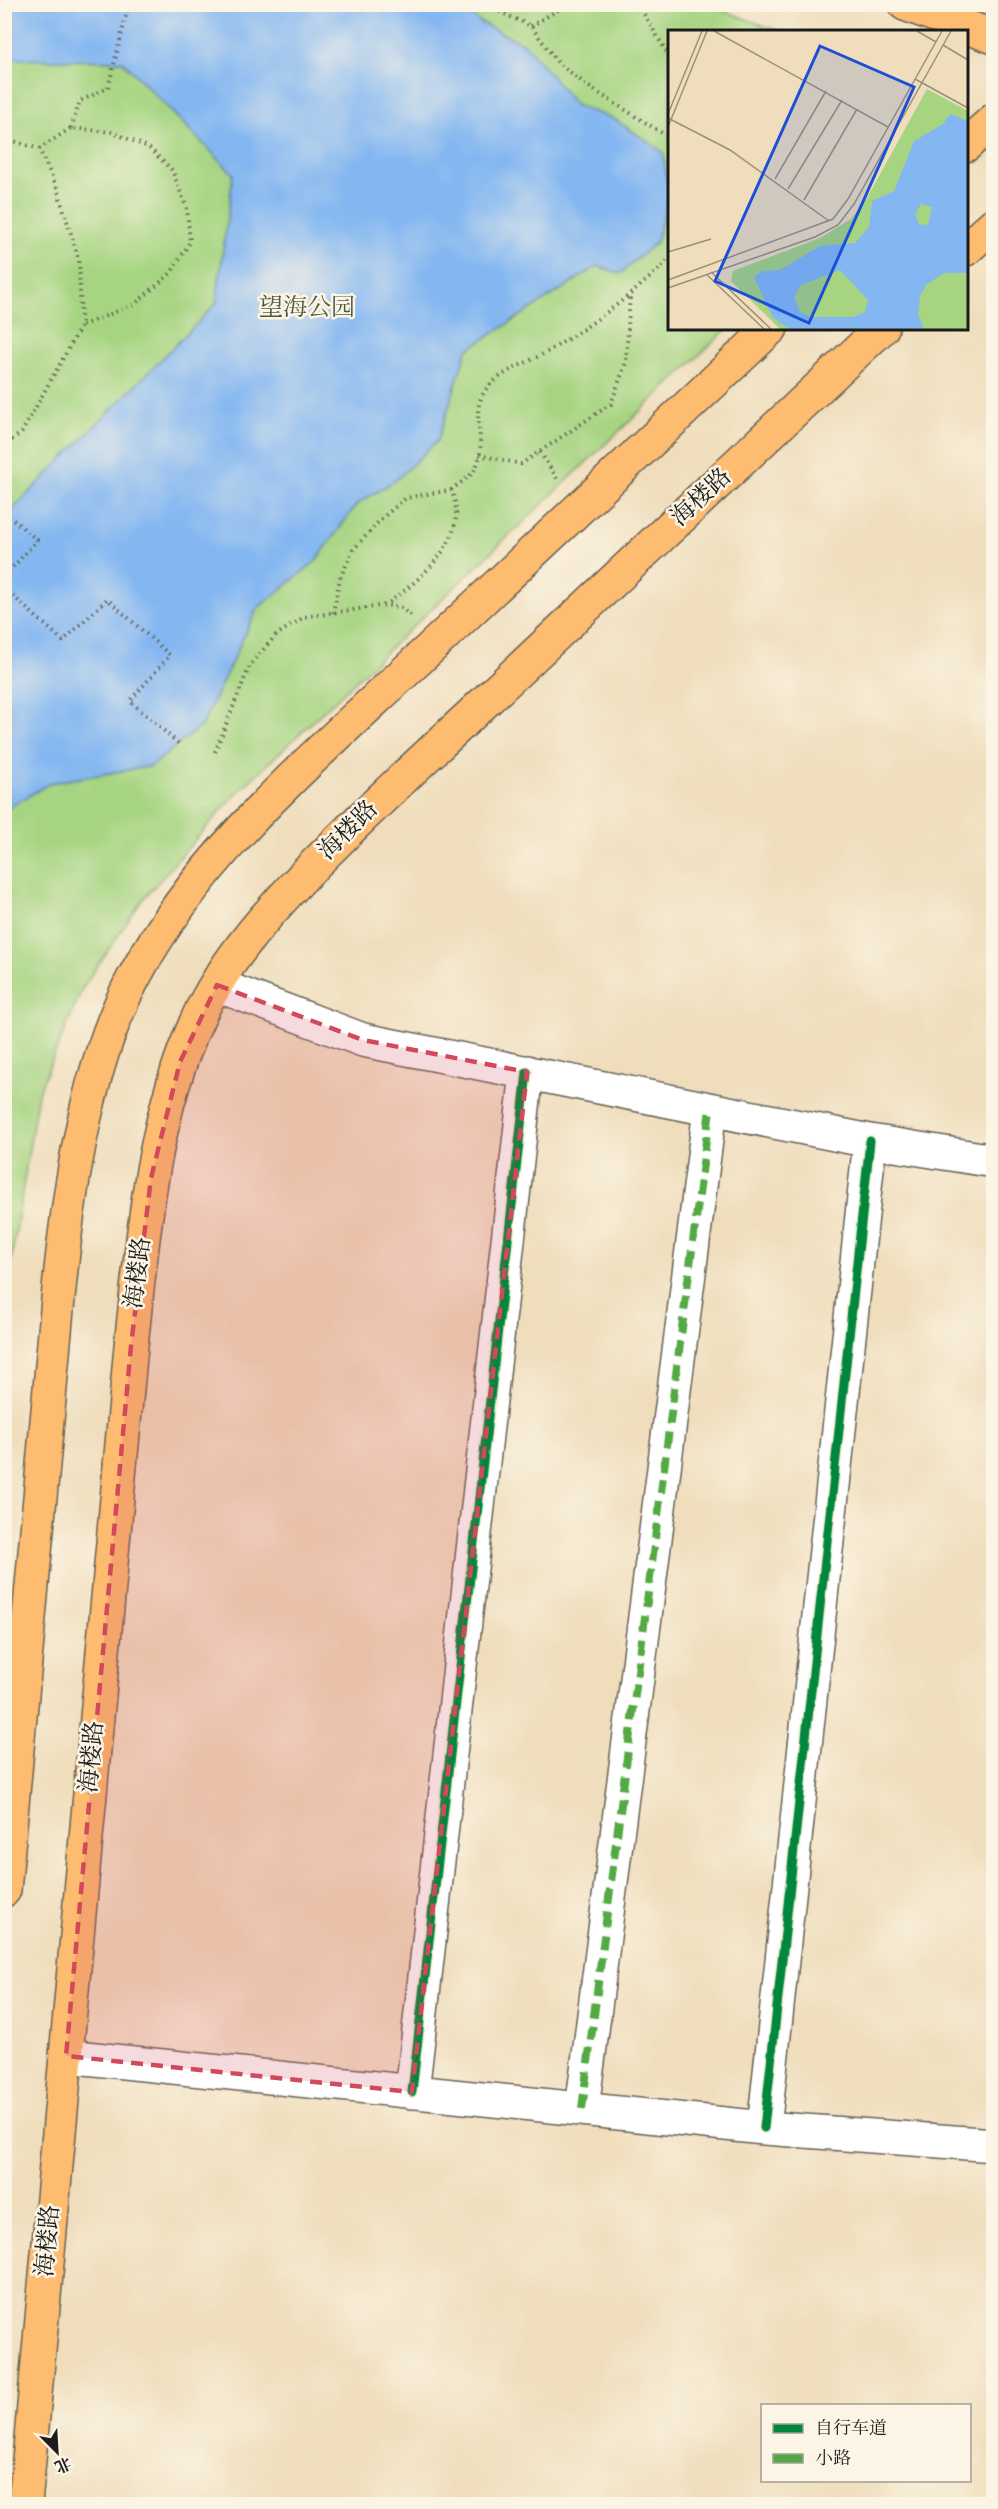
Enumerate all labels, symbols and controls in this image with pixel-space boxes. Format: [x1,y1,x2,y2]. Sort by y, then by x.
inset map [668,30,968,330]
park label: 望海公园 [259,292,355,326]
street label: 海楼路 [664,461,740,535]
street label: 海楼路 [312,794,386,868]
street label: 海楼路 [118,1235,160,1311]
street label: 海楼路 [73,1720,113,1794]
street label: 海楼路 [29,2204,69,2278]
legend [761,2404,971,2482]
text: 自行车道 [815,2417,887,2442]
north arrow [27,2422,87,2482]
text: 小路 [815,2447,851,2472]
text: 北 [50,2451,74,2477]

